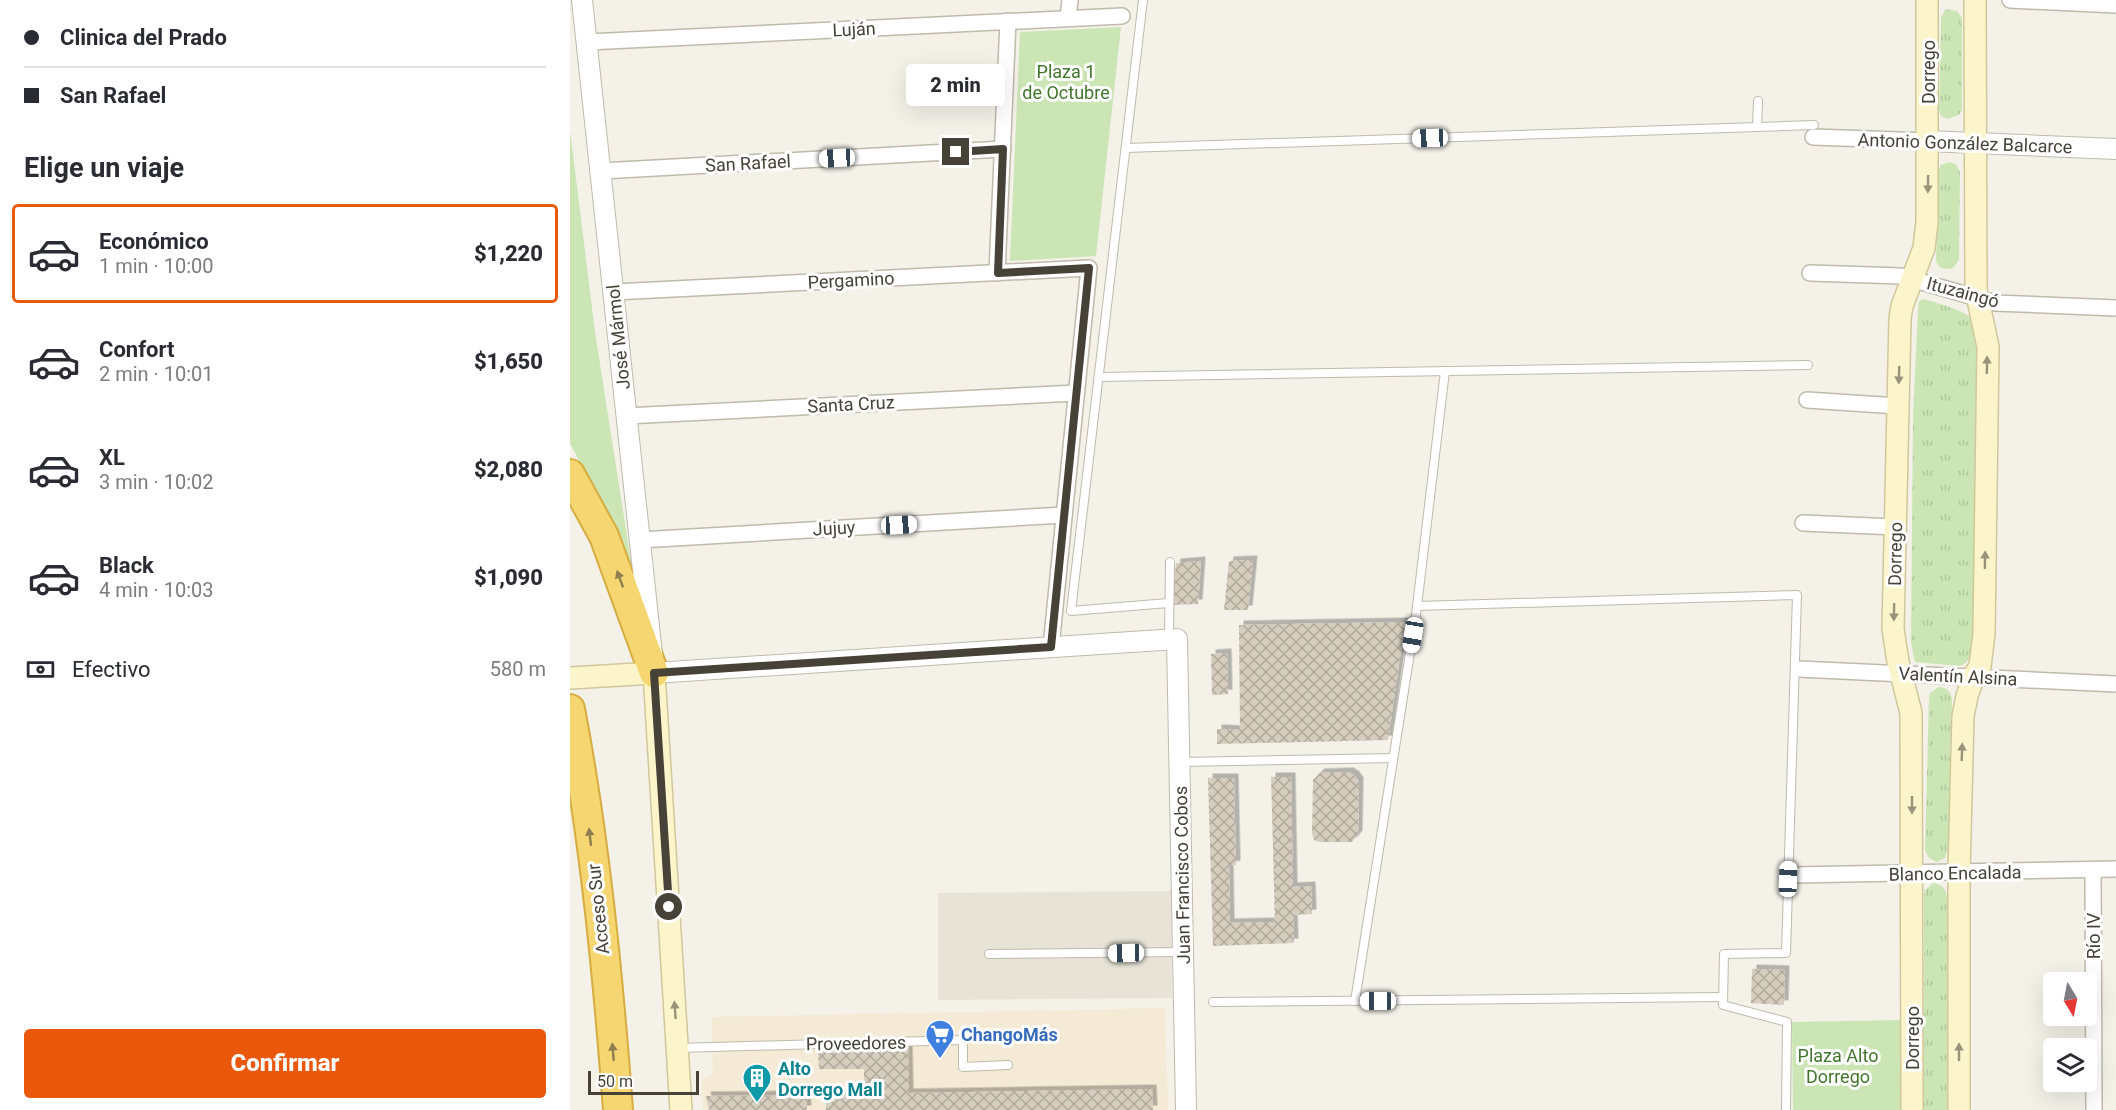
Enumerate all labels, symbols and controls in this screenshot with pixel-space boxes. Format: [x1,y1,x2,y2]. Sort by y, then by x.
street label: Luján [832,17,876,41]
text: Clinica del Prado [60,25,227,50]
street label: Dorrego [1918,40,1939,104]
park label: Plaza 1 de Octubre [1022,61,1110,103]
callout: 2 min [906,65,1006,107]
text: 2 min [930,73,981,97]
text: San Rafael [60,83,166,108]
car [1412,128,1448,148]
street label: Antonio González Balcarce [1857,129,2073,157]
route end [942,138,969,165]
car [819,148,855,168]
street label: San Rafael [705,150,791,176]
text: Elige un viaje [24,152,184,184]
one-way arrow [1923,175,1933,194]
icon: car [27,227,81,281]
text: Económico [99,229,209,254]
text: $1,220 [474,241,543,266]
text: 1 min · 10:00 [99,254,214,278]
street label: Pergamino [807,267,895,293]
street label: Ituzaingó [1924,272,2002,312]
street label: José Mármol [602,283,634,391]
icon: car [27,335,81,389]
text: Confort [99,337,174,362]
text: $1,650 [474,349,543,374]
one-way arrow [1983,356,1992,375]
text: 2 min · 10:01 [99,362,214,386]
one-way arrow [1894,366,1903,385]
street label: Santa Cruz [807,391,895,417]
icon: car [27,443,81,497]
text: XL [99,445,125,470]
text: $2,080 [474,457,543,482]
text: 3 min · 10:02 [99,470,214,494]
car [881,515,917,535]
street label: Jujuy [812,516,856,540]
street label: Dorrego [1884,522,1906,586]
icon: car [27,551,81,605]
one-way arrow [1980,551,1989,570]
text: Black [99,553,154,578]
text: $1,090 [474,565,543,590]
one-way arrow [614,569,624,587]
text: 4 min · 10:03 [99,578,214,602]
one-way arrow [1889,603,1899,622]
car [1401,616,1425,654]
icon: cash [24,653,57,686]
text: Efectivo [72,657,150,682]
text: 580 m [490,657,546,681]
street label: Valentín Alsina [1898,662,2018,690]
one-way arrow [1958,742,1967,761]
street label: Juan Francisco Cobos [1170,786,1194,964]
one-way arrow [1907,795,1917,814]
one-way arrow [585,827,595,846]
car [1778,861,1798,897]
street label: Blanco Encalada [1888,861,2022,885]
street label: Acceso Sur [583,863,613,955]
route start [655,893,682,920]
street label: Río IV [2083,912,2104,959]
car [1108,944,1144,962]
north arrow [2043,972,2097,1026]
map controls [2043,972,2097,1092]
car [1360,992,1396,1010]
one-way arrow [671,1000,680,1019]
street label: Dorrego [1902,1006,1923,1070]
supermarket icon: ChangoMás [924,1018,956,1060]
place label: ChangoMás [961,1024,1058,1045]
button: Confirmar [24,1029,546,1098]
street label: Proveedores [806,1032,906,1054]
button: layers [2043,1038,2097,1092]
one-way arrow [608,1042,618,1061]
one-way arrow [1954,1042,1964,1061]
park label: Plaza Alto Dorrego [1798,1045,1878,1087]
place label: Alto Dorrego Mall [778,1058,882,1100]
building icon: Alto Dorrego Mall [741,1062,773,1104]
scale bar [588,1068,699,1096]
text: 50 m [597,1072,633,1091]

